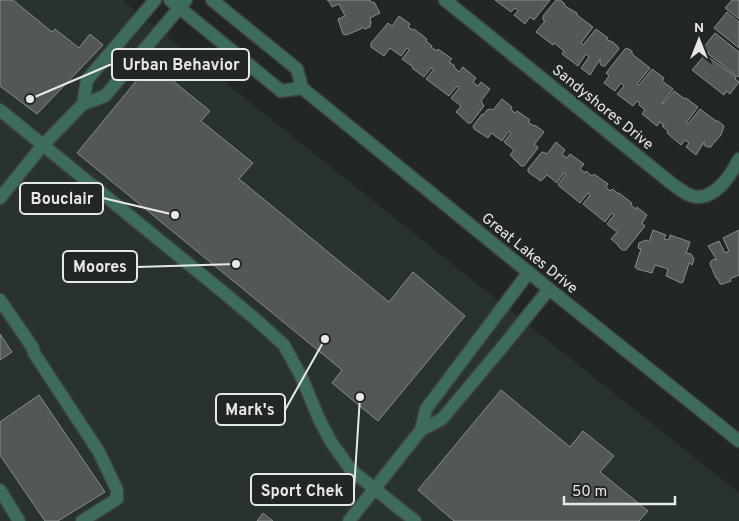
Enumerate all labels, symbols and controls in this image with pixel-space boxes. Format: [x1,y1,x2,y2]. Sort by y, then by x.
north arrow [674,15,724,65]
text: N [694,20,704,37]
callout: Urban Behavior [112,49,249,80]
text: Urban Behavior [122,56,240,76]
street label: Sandyshores Drive [547,61,657,155]
callout: Bouclair [20,183,103,214]
text: Bouclair [31,190,94,210]
street label: Great Lakes Drive [477,210,581,299]
callout: Moores [63,251,137,282]
text: Moores [73,258,127,278]
callout: Mark's [216,394,285,425]
text: Mark's [225,401,275,421]
callout: Sport Chek [251,474,354,505]
scale bar [564,474,675,506]
text: Sport Chek [261,482,343,502]
text: 50 m [572,483,607,502]

